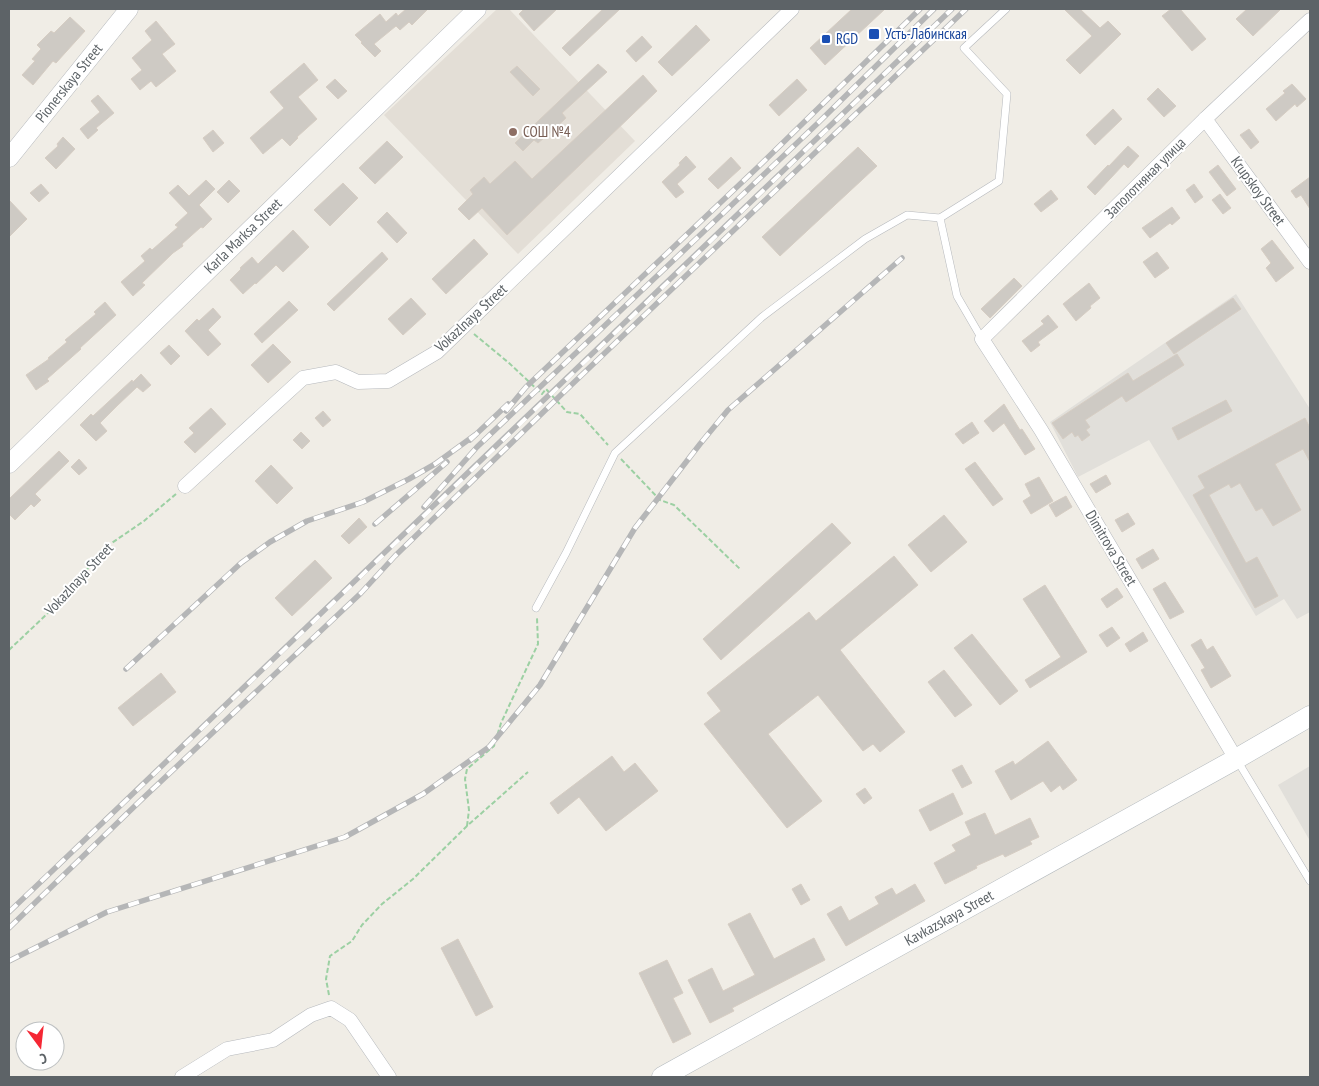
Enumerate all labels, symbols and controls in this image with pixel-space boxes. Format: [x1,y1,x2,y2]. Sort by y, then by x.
place label: Усть-Лабинская [885,24,967,43]
marker: Усть-Лабинская [867,27,881,41]
place label: RGD [836,29,858,48]
marker: RGD [820,33,832,45]
street label: Pionerskaya Street [31,39,106,126]
place label: СОШ №4 [523,122,571,141]
marker: СОШ №4 [507,126,519,138]
street label: Заполотняная улица [1100,133,1189,222]
street label: Krupskoy Street [1227,152,1290,229]
street label: Karla Marksa Street [200,194,285,277]
street label: Vokazlnaya Street [430,279,511,357]
street label: Dimitrova Street [1081,507,1141,589]
street label: Vokazlnaya Street [40,539,117,619]
street label: Kavkazskaya Street [901,885,997,950]
north arrow [15,1021,65,1071]
text: С [37,1049,49,1068]

